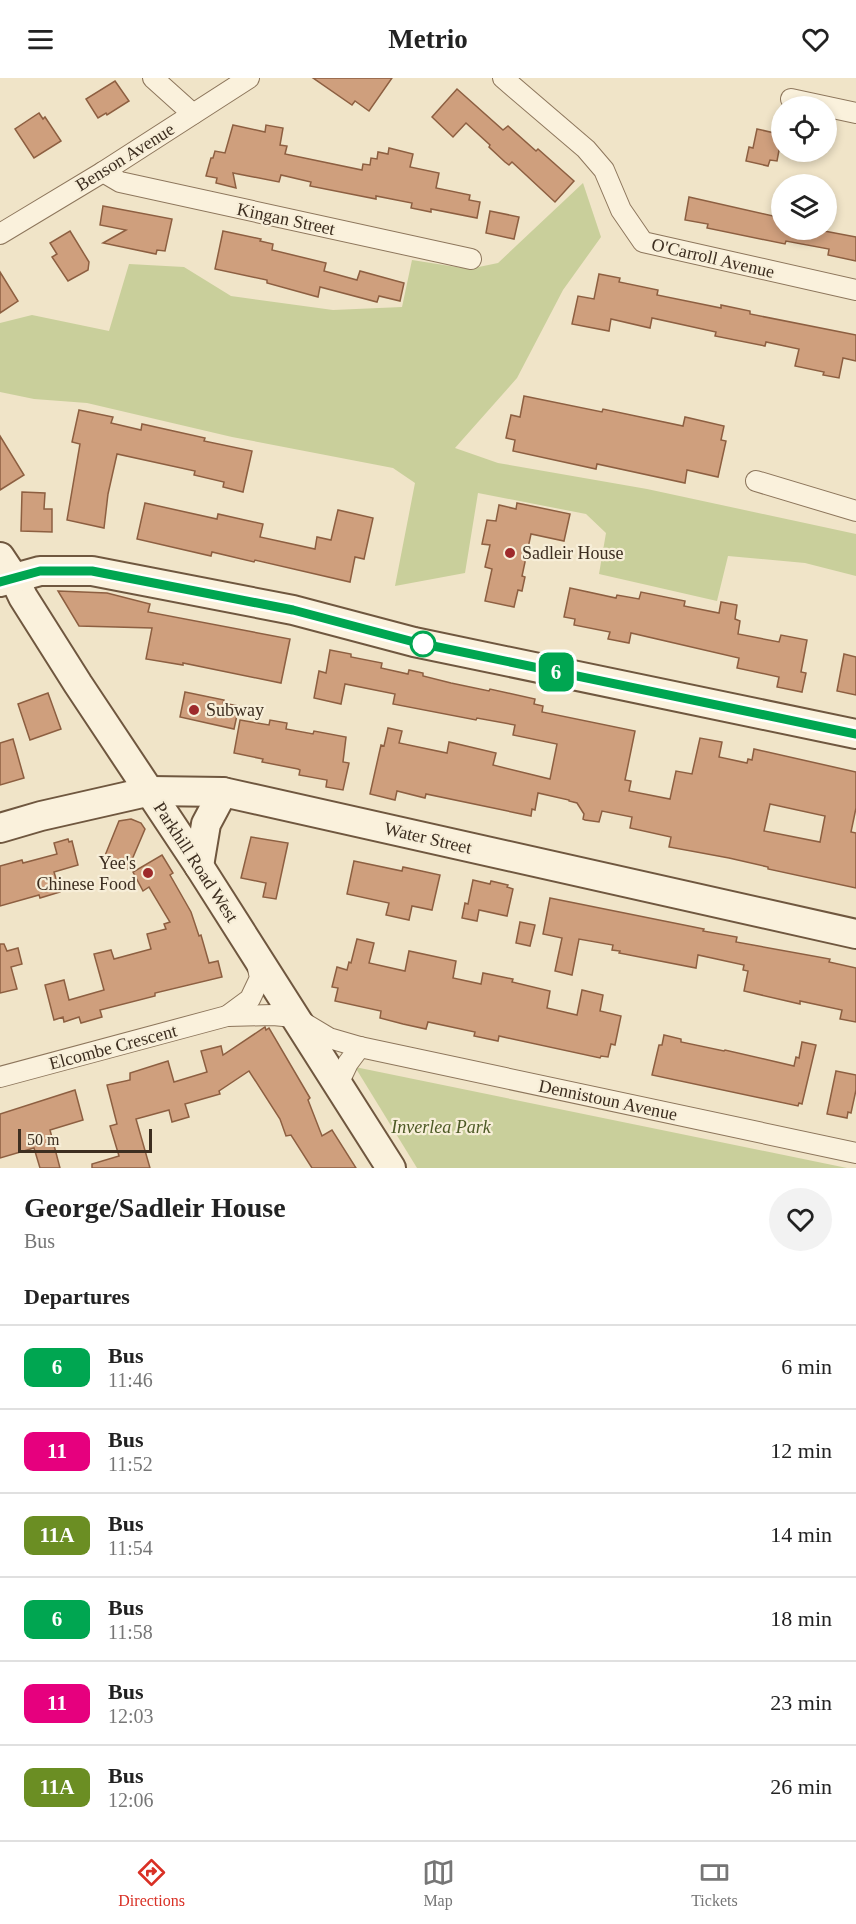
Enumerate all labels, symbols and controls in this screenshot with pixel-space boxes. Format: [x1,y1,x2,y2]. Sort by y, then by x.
icon: menu [24,23,57,56]
icon: heart [799,23,832,56]
text: Metrio [388,24,468,54]
map controls [771,96,837,240]
button: locate [771,96,837,162]
street label: Benson Avenue [72,119,178,195]
button: layers [771,174,837,240]
street label: Kingan Street [235,199,337,239]
street label: O'Carroll Avenue [650,234,776,282]
place label: Sadleir House [522,543,623,563]
marker: Sadleir House [503,546,517,560]
unlabelled marker [410,631,436,657]
line badge: 6 [536,652,576,692]
text: 6 [551,660,561,684]
place label: Subway [206,700,264,720]
marker: Subway [187,703,201,717]
street label: Parkhill Road West [150,798,242,926]
street label: Water Street [382,818,474,858]
place label: Yee's Chinese Food [36,853,136,894]
marker: Yee's Chinese Food [141,866,155,880]
street label: Elcombe Crescent [47,1020,179,1074]
street label: Dennistoun Avenue [537,1076,679,1124]
park label: Inverlea Park [390,1117,492,1137]
scale bar [18,1126,152,1154]
text: 50 m [27,1131,59,1148]
button: heart [769,1188,832,1251]
text: George/Sadleir House [24,1192,286,1223]
text: Bus [24,1230,55,1252]
text: Departures [24,1284,130,1309]
text: Bus [108,1343,143,1368]
text: 6 min [781,1354,832,1379]
text: 6 [52,1355,62,1379]
text: 11:46 [108,1369,153,1391]
text: Bus [108,1427,143,1452]
text: 12 min [770,1438,832,1463]
text: 11 [47,1439,67,1463]
text: 11:52 [108,1453,153,1475]
text: Bus [108,1511,143,1536]
text: 14 min [770,1522,832,1547]
text: 11A [39,1523,75,1547]
text: 11:54 [108,1537,153,1559]
text: Bus [108,1595,143,1620]
text: 18 min [770,1606,832,1631]
text: 6 [52,1607,62,1631]
text: 11:58 [108,1621,153,1643]
text: Bus [108,1679,143,1704]
text: 23 min [770,1690,832,1715]
text: 11 [47,1691,67,1715]
text: 12:03 [108,1705,154,1727]
text: Bus [108,1763,143,1788]
text: 26 min [770,1774,832,1799]
text: 11A [39,1775,75,1799]
text: 12:06 [108,1789,154,1811]
tab: Directions [118,1856,185,1910]
tab: Map [422,1856,455,1910]
tab: Tickets [691,1856,738,1910]

